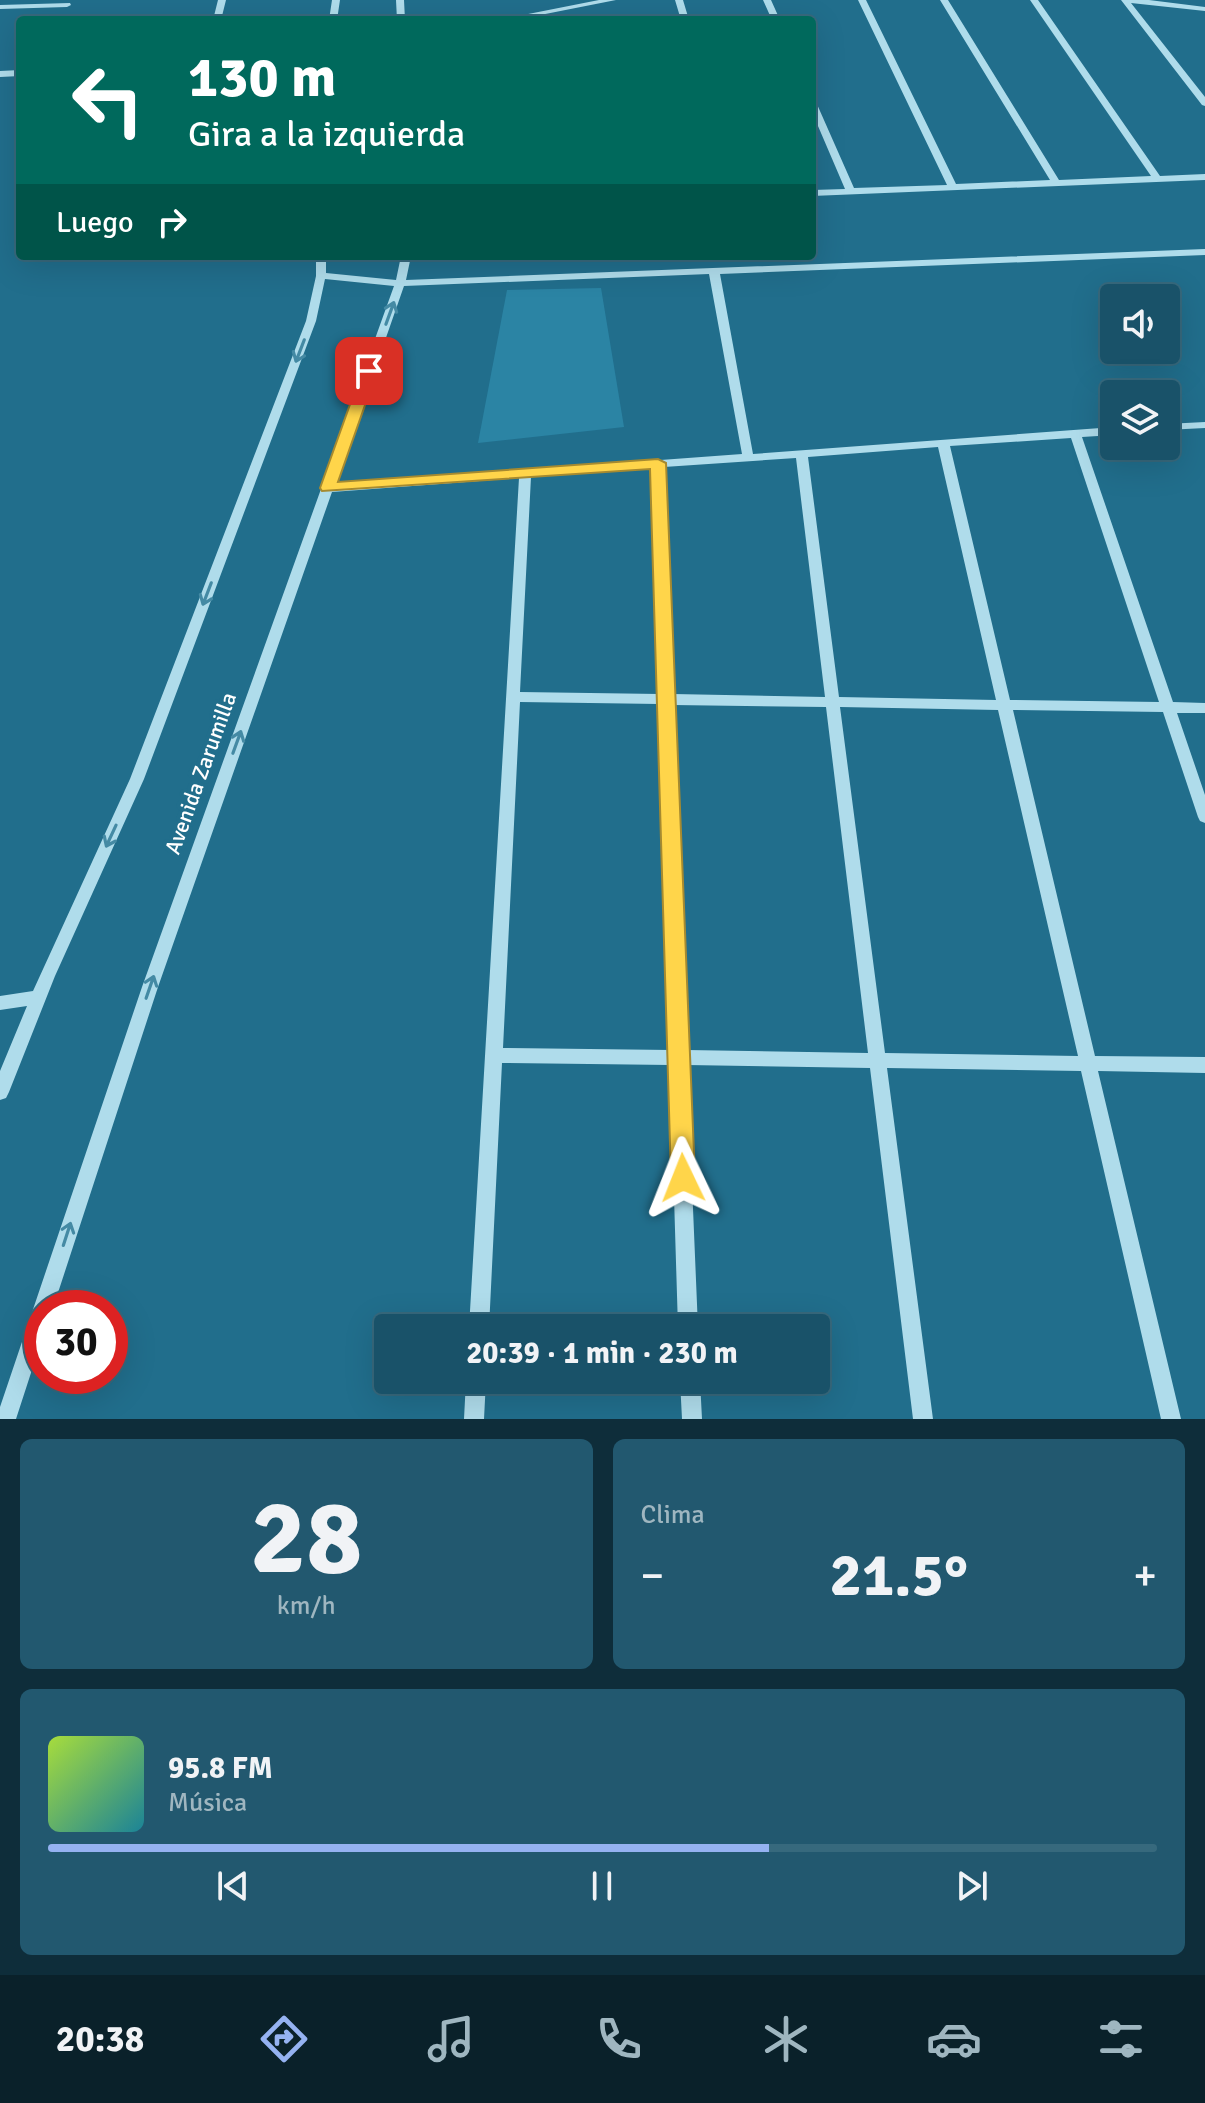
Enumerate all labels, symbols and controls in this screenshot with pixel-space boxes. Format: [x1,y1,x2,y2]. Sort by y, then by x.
text: 130 m [188,43,336,112]
icon: left [56,48,160,152]
text: Gira a la izquierda [188,112,465,157]
icon: right [150,200,194,244]
text: Luego [56,204,134,241]
map controls [1100,284,1180,460]
button: sound [1100,284,1180,364]
one-way arrow [384,301,398,326]
pin [335,337,403,405]
one-way arrow [292,338,306,363]
icon: arrive [347,349,391,393]
button: layers [1100,380,1180,460]
one-way arrow [199,581,214,606]
street label: Avenida Zarumilla [159,689,242,858]
one-way arrow [231,731,245,755]
one-way arrow [103,823,118,847]
one-way arrow [143,975,158,1000]
position arrow [641,1136,725,1220]
one-way arrow [61,1222,76,1247]
speed limit sign: 30 [24,1290,128,1394]
text: 20:39 · 1 min · 230 m [466,1335,738,1372]
text: 28 [250,1474,362,1602]
text: Clima [641,1499,705,1531]
text: 21.5° [830,1539,968,1613]
text: − [641,1549,664,1603]
text: + [1133,1549,1157,1603]
text: km/h [277,1590,336,1622]
text: 95.8 FM [168,1750,273,1787]
text: Música [168,1787,247,1819]
icon: previous [211,1864,255,1908]
icon: pause [580,1864,624,1908]
icon: next [950,1864,994,1908]
icon: directions [256,2011,312,2067]
icon: music [423,2011,479,2067]
icon: phone [591,2011,647,2067]
icon: climate [758,2011,814,2067]
icon: car [926,2011,982,2067]
icon: filters [1093,2011,1149,2067]
text: 20:38 [56,2017,144,2062]

